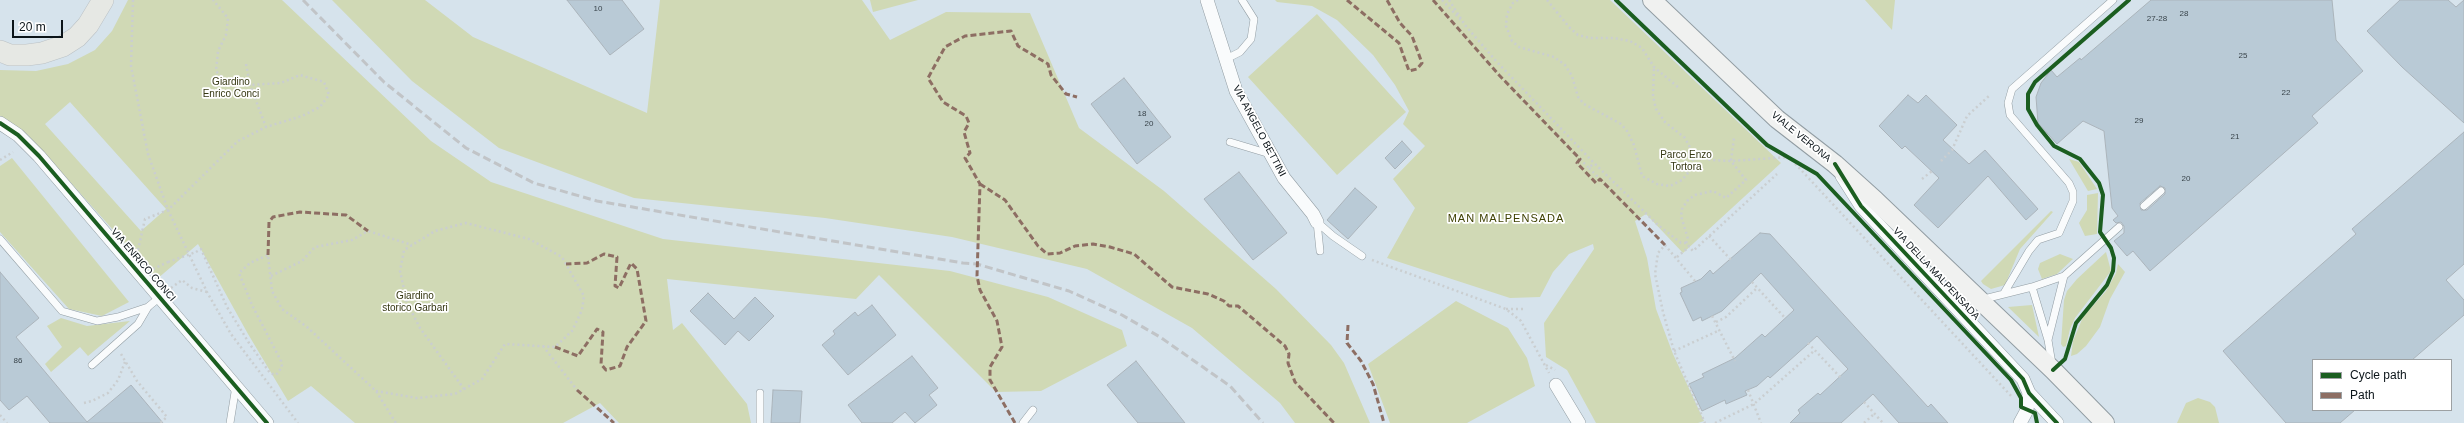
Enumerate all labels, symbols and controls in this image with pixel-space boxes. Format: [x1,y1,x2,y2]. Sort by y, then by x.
house number: 10 [594,4,602,14]
house number: 28 [2180,9,2188,19]
scale bar [14,12,65,38]
house number: 27-28 [2147,14,2167,24]
text: 20 m [19,20,46,34]
house number: 25 [2239,51,2247,61]
park label: Giardino Enrico Conci [203,76,259,100]
street label: VIA ANGELO BETTINI [1230,83,1288,179]
house number: 22 [2282,88,2290,98]
house number: 18 [1138,109,1146,119]
street label: VIALE VERONA [1769,109,1833,165]
house number: 29 [2135,116,2143,126]
house number: 20 [1145,119,1153,129]
house number: 21 [2231,132,2239,142]
park label: Parco Enzo Tortora [1660,149,1712,172]
house number: 20 [2182,174,2190,184]
district label: MAN MALPENSADA [1448,212,1564,226]
street label: VIA DELLA MALPENSADA [1890,225,1982,323]
street label: VIA ENRICO CONCI [108,226,178,304]
park label: Giardino storico Garbari [382,290,448,314]
house number: 86 [14,356,22,366]
legend [2312,359,2452,411]
text: Cycle path [2350,368,2407,382]
text: Path [2350,388,2375,402]

